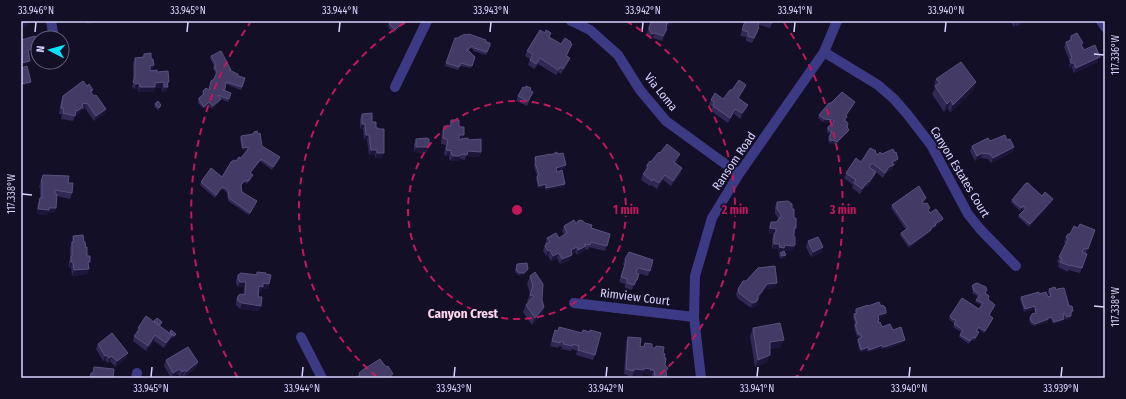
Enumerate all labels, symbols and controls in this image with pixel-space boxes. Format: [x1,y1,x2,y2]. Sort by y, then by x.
text: 33.946°N [18,5,54,17]
text: 33.945°N [170,5,206,17]
text: 33.944°N [322,5,358,17]
text: 33.943°N [473,5,509,17]
text: 33.942°N [625,5,661,17]
text: 33.941°N [778,5,812,17]
text: 33.940°N [928,5,964,17]
north arrow [30,30,70,70]
text: 117.336°W [1110,35,1122,75]
text: N [34,45,47,53]
street label: Via Loma [642,70,680,114]
street label: Canyon Estates Court [927,124,993,220]
street label: Ransom Road [709,129,759,193]
text: 117.338°W [6,173,18,214]
centre of rings [510,203,524,217]
text: 1 min [613,203,639,217]
text: 2 min [721,203,748,217]
text: 3 min [829,203,856,217]
street label: Rimview Court [599,286,671,308]
text: 117.338°W [1110,286,1122,327]
district label: Canyon Crest [428,306,499,321]
text: 33.945°N [133,383,169,395]
text: 33.944°N [284,383,320,395]
text: 33.943°N [436,383,472,395]
text: 33.942°N [588,383,624,395]
text: 33.941°N [740,383,774,395]
text: 33.940°N [891,383,927,395]
text: 33.939°N [1043,383,1079,395]

